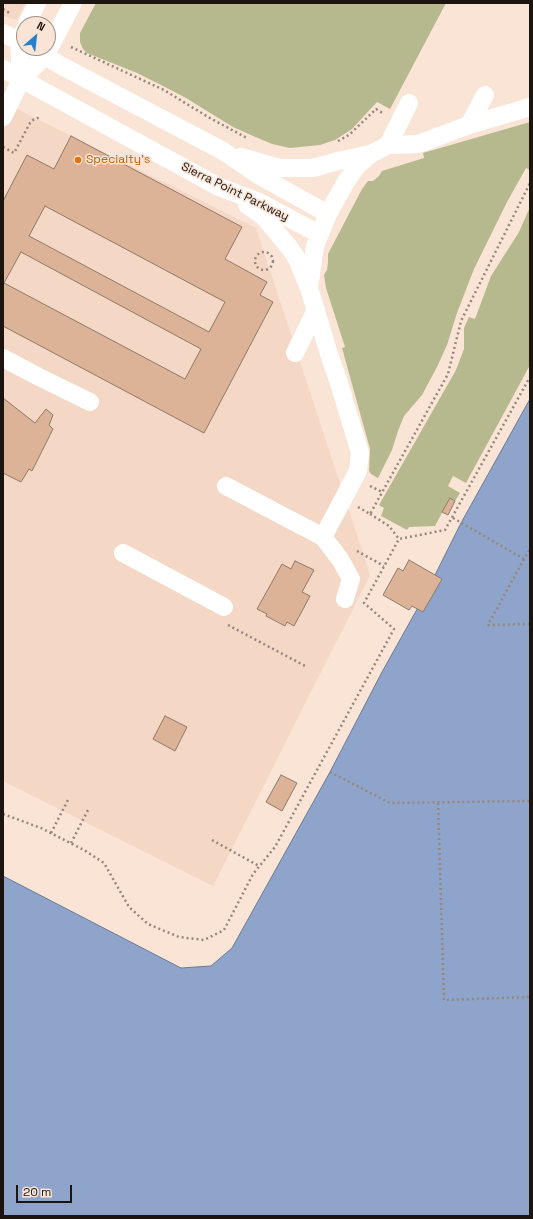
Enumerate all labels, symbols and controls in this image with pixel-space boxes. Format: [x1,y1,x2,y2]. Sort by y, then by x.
north arrow [16,16,56,56]
text: N [35,18,48,34]
place label: Specialty's [86,153,150,167]
marker: Specialty's [73,155,83,165]
street label: Sierra Point Parkway [179,160,291,224]
scale bar [18,1177,74,1203]
text: 20 m [23,1184,51,1200]

